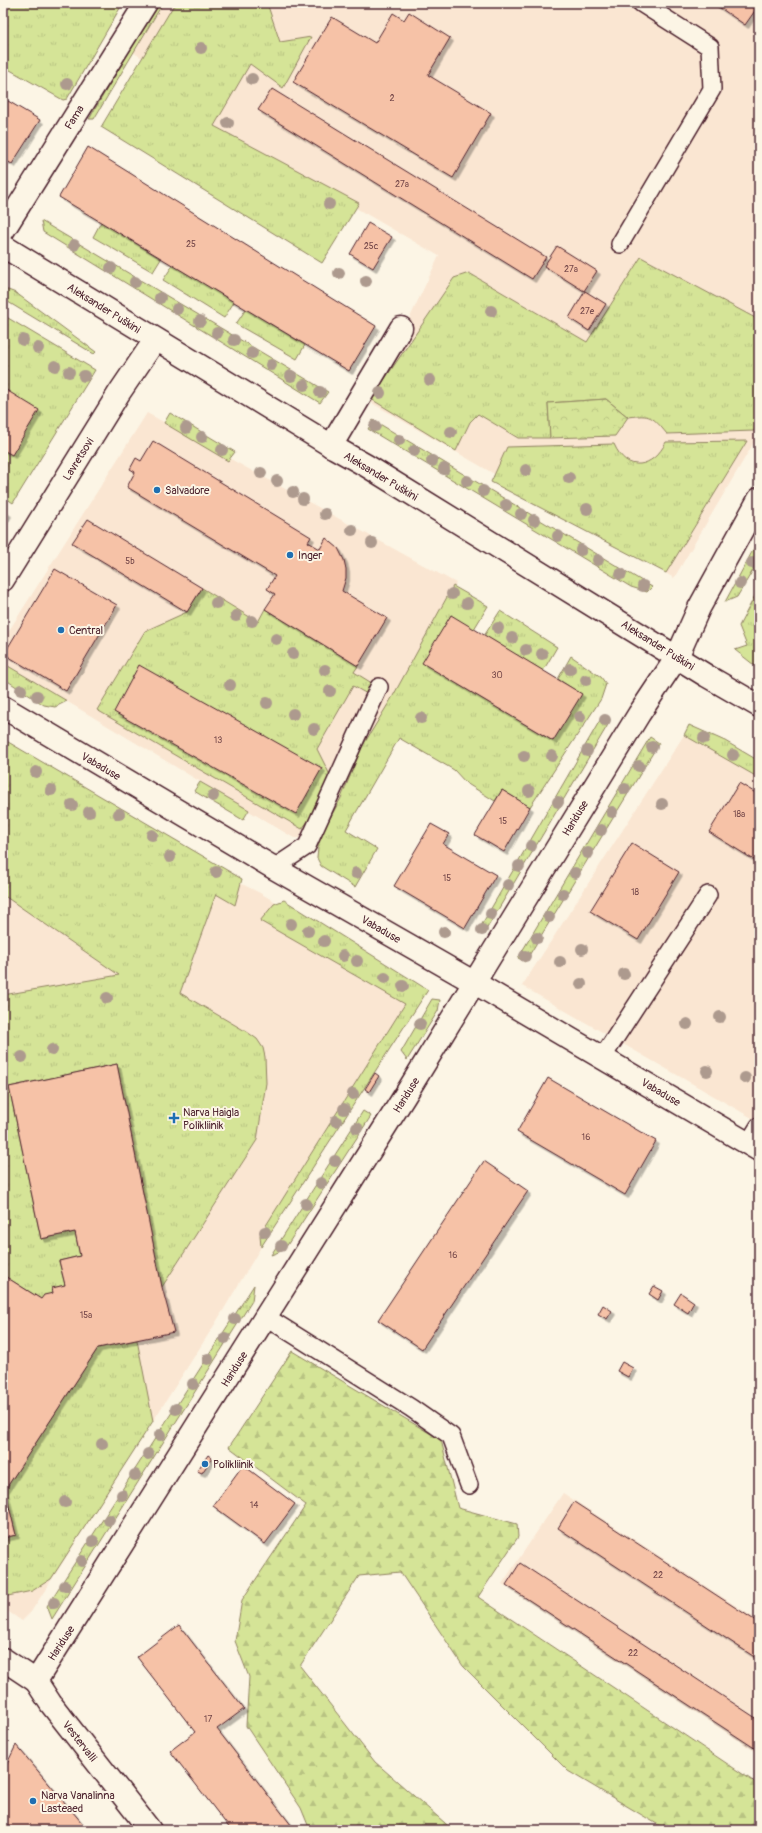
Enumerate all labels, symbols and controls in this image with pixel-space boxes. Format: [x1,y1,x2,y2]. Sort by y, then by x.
house number: 2 [389,93,395,104]
street label: Fama [62,103,87,132]
house number: 27a [395,179,409,190]
house number: 25 [186,239,196,250]
house number: 25c [364,241,379,252]
house number: 27a [564,264,578,275]
street label: Aleksander Puškini [65,281,143,336]
house number: 27e [580,306,595,317]
street label: Lavretsovi [60,436,97,483]
street label: Aleksander Puškini [341,449,420,504]
place label: Salvadore [165,484,210,497]
marker: Salvadore [152,485,162,495]
place label: Inger [298,549,322,562]
marker: Inger [285,550,295,560]
house number: 5b [125,556,135,567]
street label: Aleksander Puškini [619,618,697,673]
place label: Central [69,624,103,637]
marker: Central [56,625,66,635]
house number: 30 [491,670,503,681]
house number: 13 [214,735,222,746]
street label: Vabaduse [79,750,123,783]
street label: Hariduse [560,798,591,838]
house number: 18a [733,809,745,820]
house number: 15 [499,816,507,827]
house number: 15 [443,873,451,884]
house number: 18 [631,887,639,898]
street label: Vabaduse [359,913,403,946]
street label: Hariduse [391,1075,423,1115]
street label: Vabaduse [639,1076,683,1109]
place label: Narva Haigla Polikliinik [183,1106,239,1132]
marker: Narva Haigla Polikliinik [168,1112,180,1124]
house number: 16 [582,1132,590,1143]
house number: 16 [449,1250,457,1261]
house number: 15a [80,1310,92,1321]
street label: Hariduse [219,1349,251,1389]
place label: Polikliinik [213,1458,254,1471]
marker: Polikliinik [200,1459,210,1469]
house number: 14 [250,1500,259,1511]
house number: 22 [653,1570,663,1581]
street label: Hariduse [45,1623,78,1663]
house number: 22 [628,1648,638,1659]
house number: 17 [204,1714,212,1725]
street label: Vestervalli [60,1718,100,1764]
place label: Narva Vanalinna Lasteaed [41,1789,115,1815]
marker: Narva Vanalinna Lasteaed [28,1796,38,1806]

